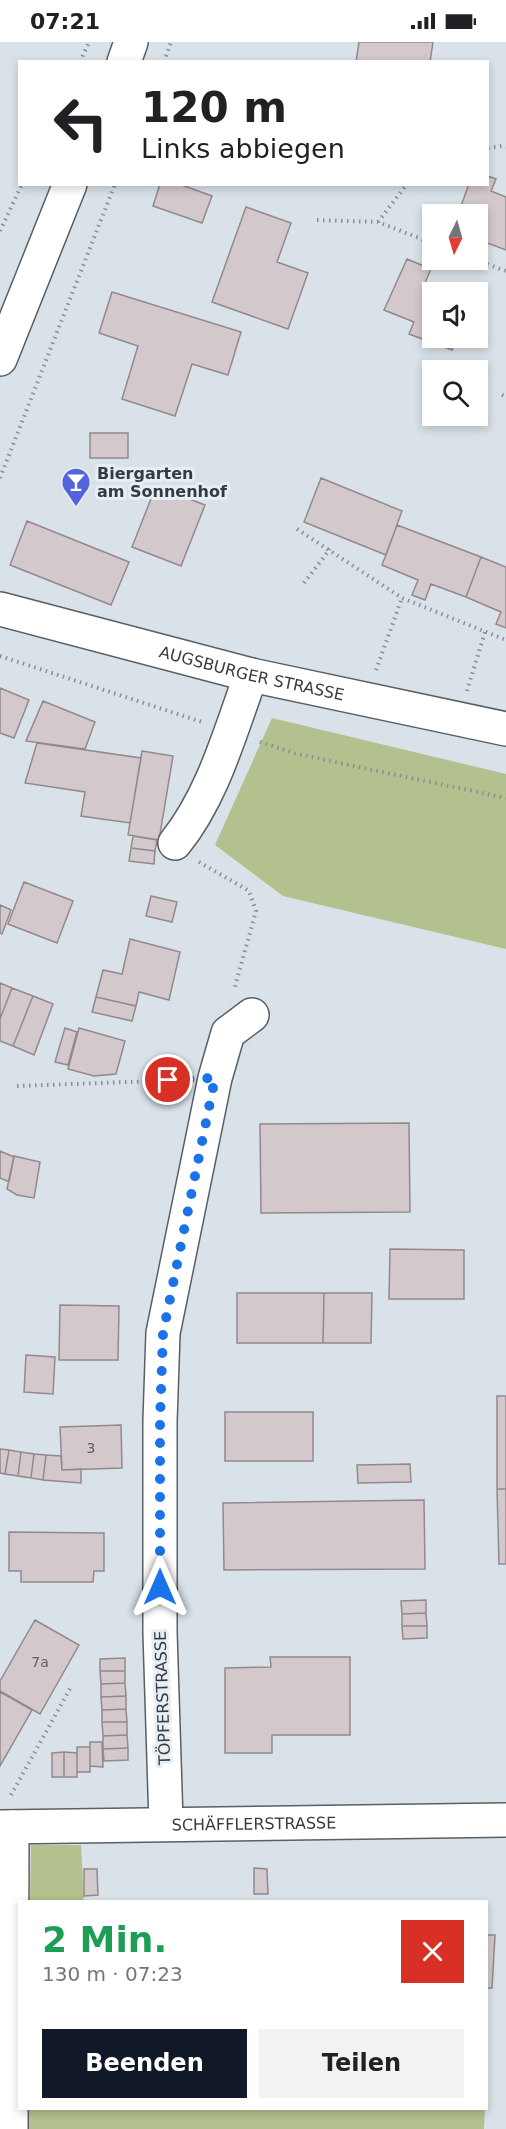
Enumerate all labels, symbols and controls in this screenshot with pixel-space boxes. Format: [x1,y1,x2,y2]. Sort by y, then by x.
text: 07:21 [30,9,100,34]
text: 120 m [141,83,287,132]
icon: left [42,84,120,162]
text: Links abbiegen [141,133,345,164]
north arrow [422,204,488,270]
map controls [422,204,488,426]
button: sound [422,282,488,348]
button: search [422,360,488,426]
place label: Biergarten am Sonnenhof [97,464,228,501]
bar icon: Biergarten am Sonnenhof [60,466,92,508]
street label: AUGSBURGER STRASSE [157,642,346,705]
pin [142,1054,193,1105]
icon: arrive [151,1063,184,1096]
house number: 3 [87,1440,95,1456]
position arrow [128,1555,192,1619]
street label: TÖPFERSTRASSE [151,1631,174,1766]
house number: 7a [31,1654,49,1670]
street label: SCHÄFFLERSTRASSE [172,1813,336,1835]
text: 2 Min. [42,1919,167,1960]
button: close [401,1920,464,1983]
text: 130 m · 07:23 [42,1962,183,1986]
button: Beenden [42,2029,247,2098]
button: Teilen [259,2029,464,2098]

